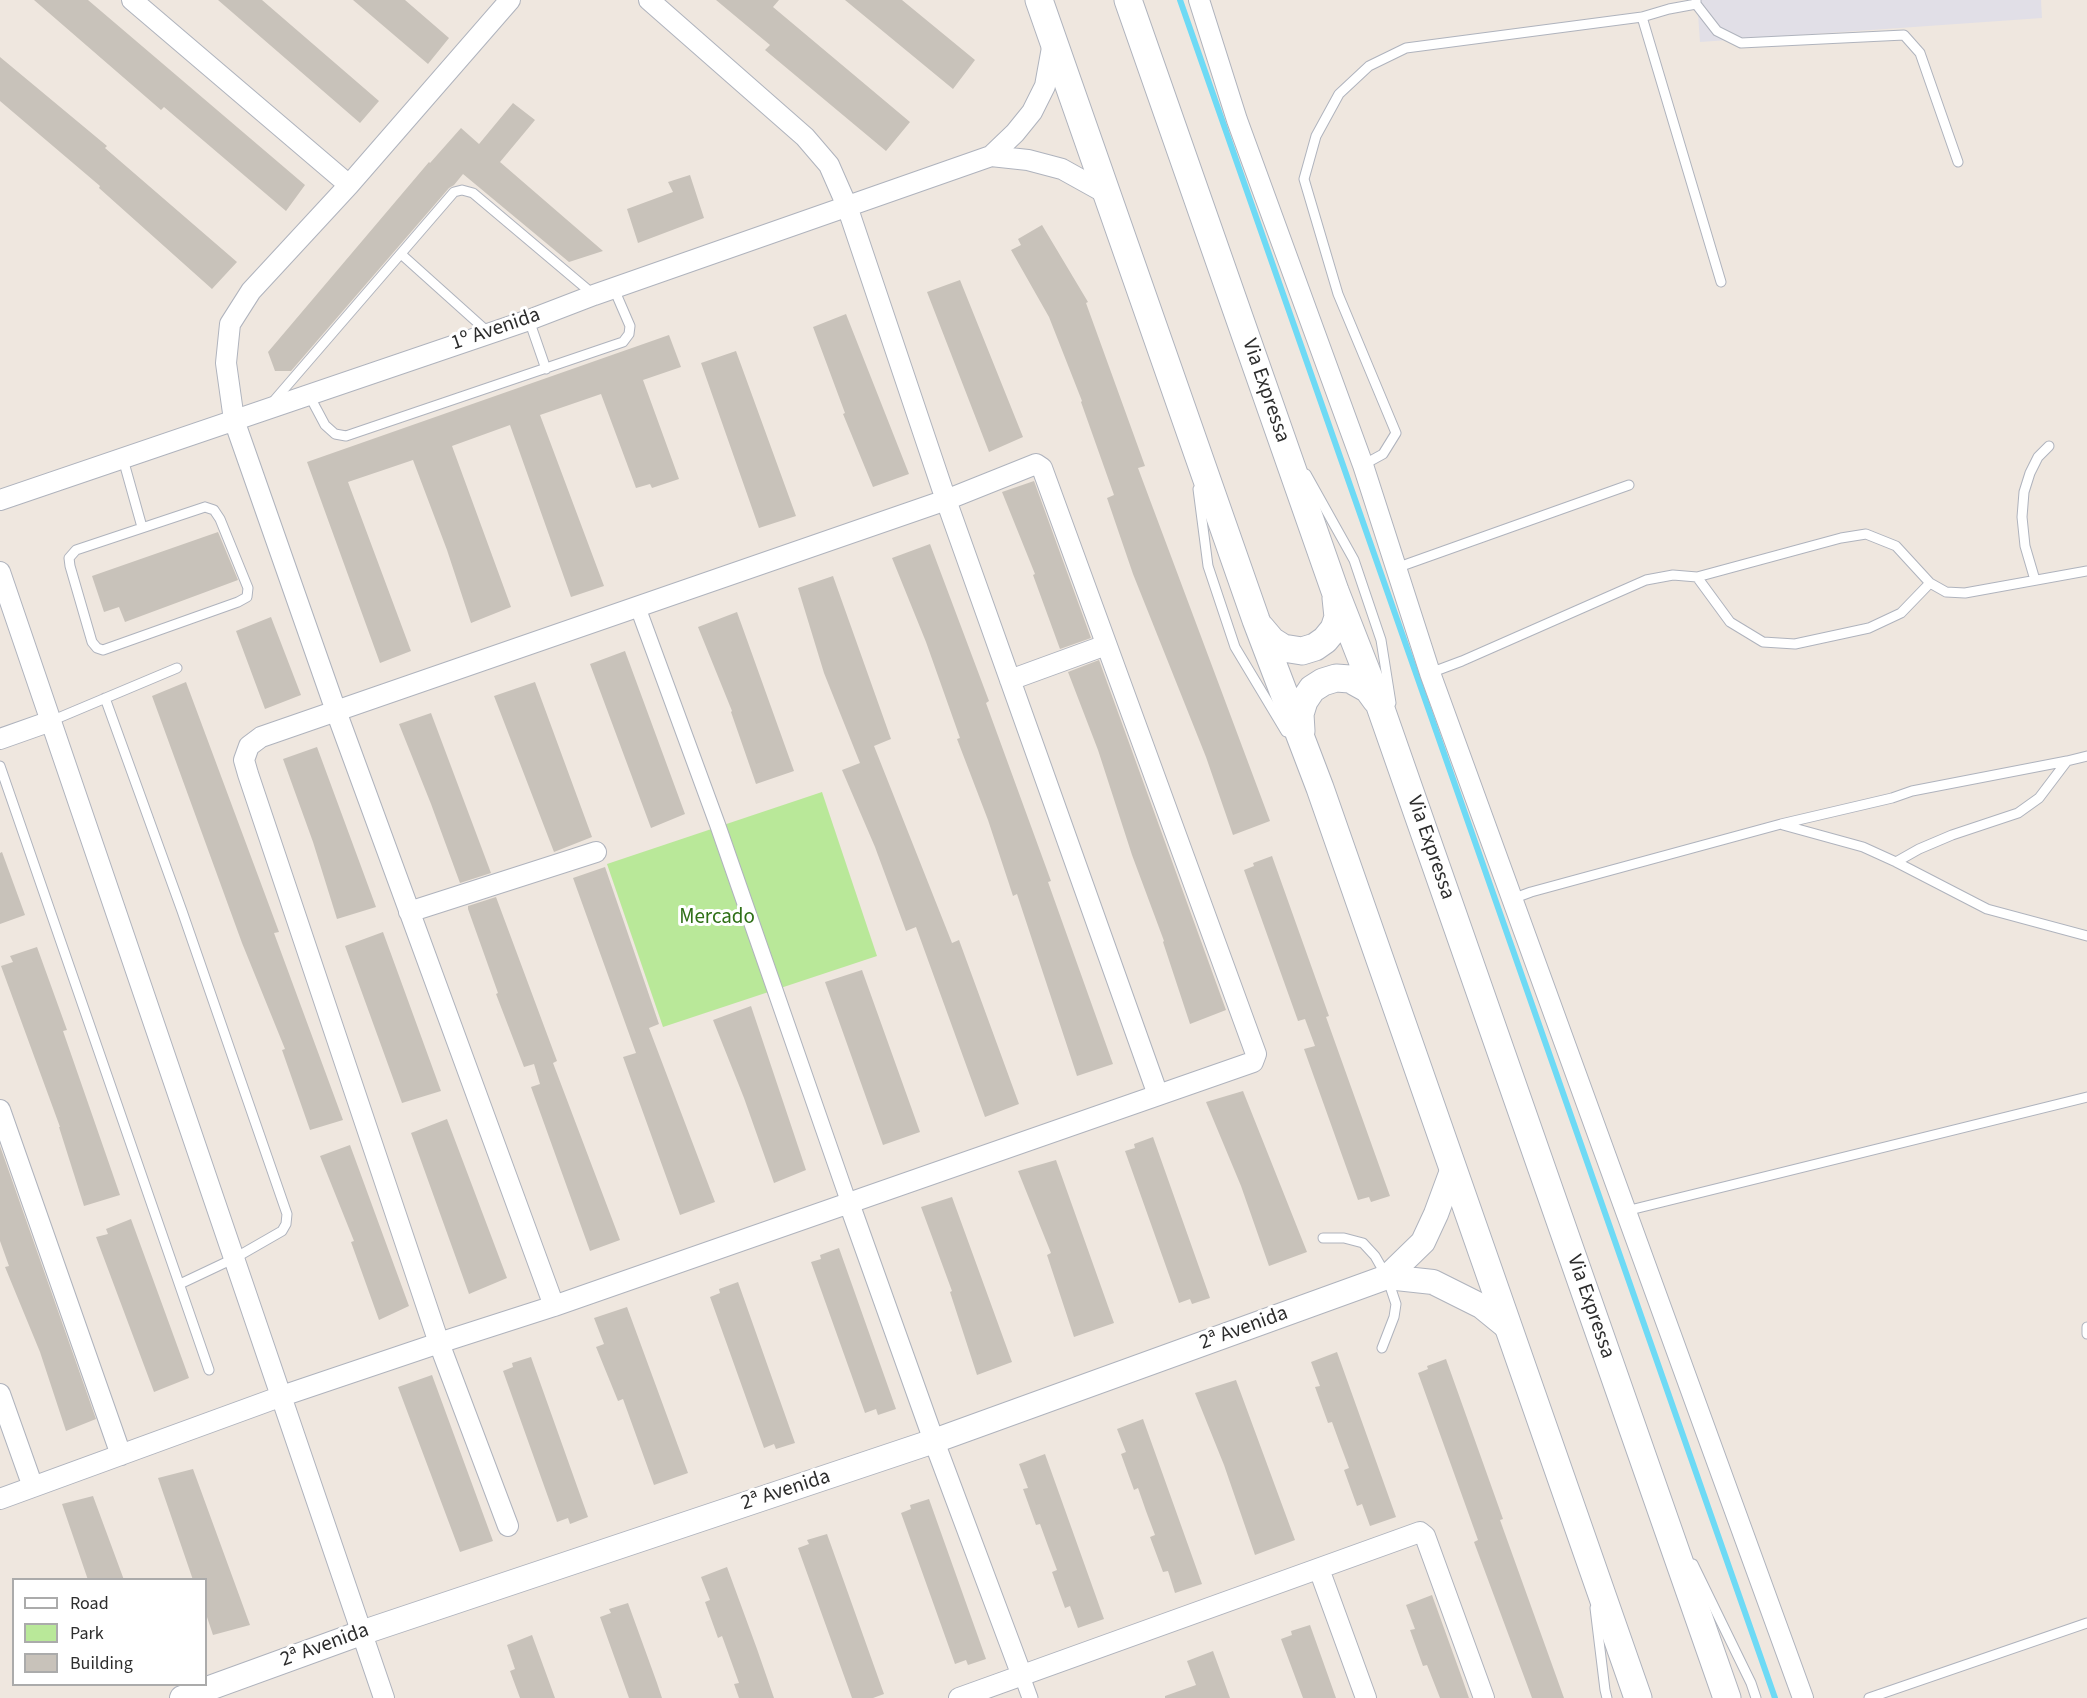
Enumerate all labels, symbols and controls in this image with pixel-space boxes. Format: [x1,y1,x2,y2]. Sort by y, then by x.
street label: 1º Avenida [448,303,544,357]
street label: Via Expressa [1236,336,1294,446]
street label: Via Expressa [1401,793,1459,903]
park label: Mercado [679,905,755,931]
street label: Via Expressa [1561,1252,1619,1362]
street label: 2ª Avenida [1196,1301,1292,1357]
street label: 2ª Avenida [738,1465,834,1517]
legend [12,1578,207,1686]
text: Road [70,1591,109,1616]
street label: 2ª Avenida [277,1618,373,1674]
text: Park [70,1621,104,1646]
text: Building [70,1651,133,1676]

